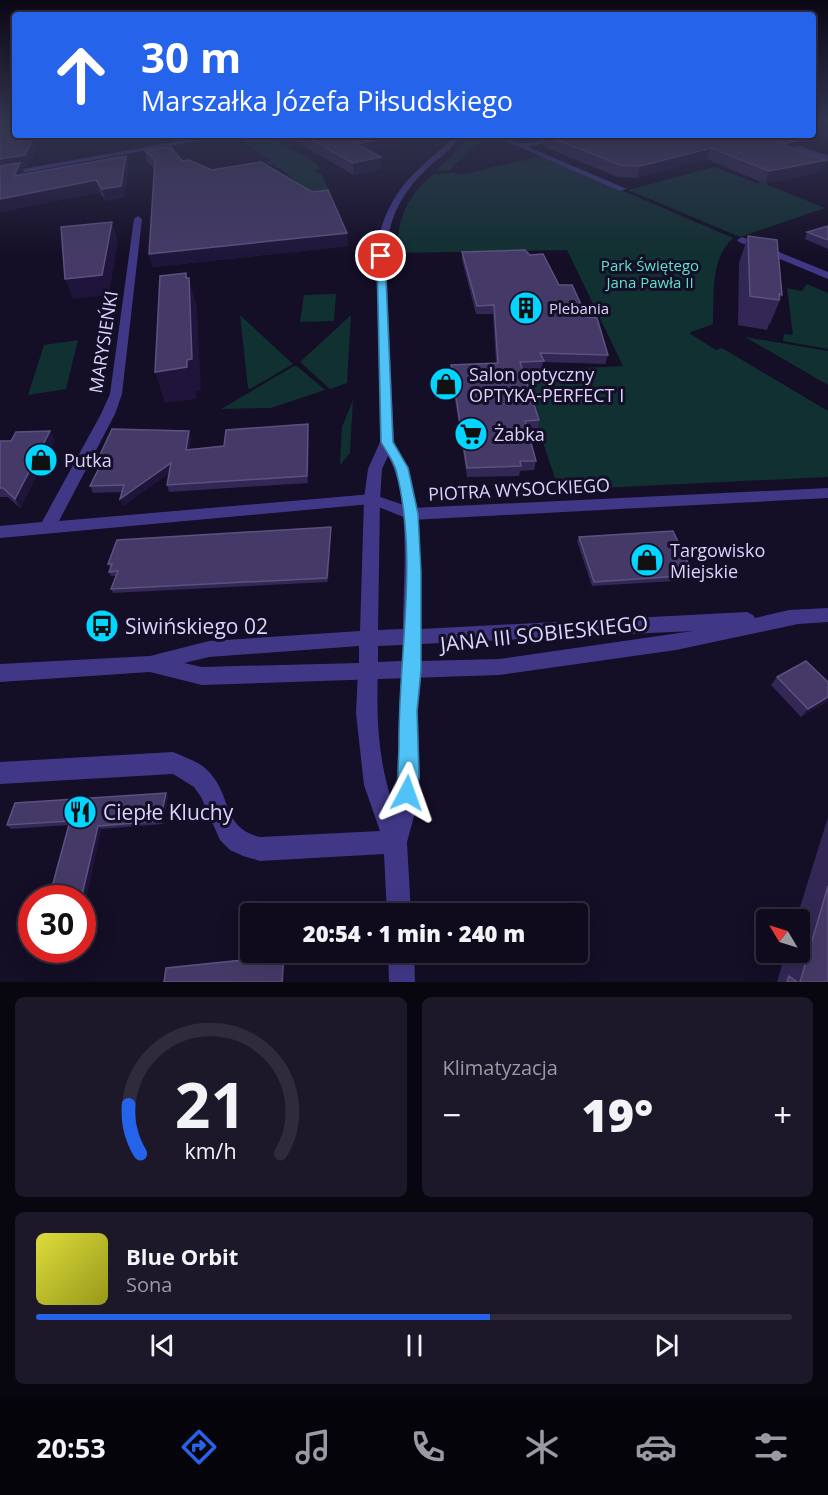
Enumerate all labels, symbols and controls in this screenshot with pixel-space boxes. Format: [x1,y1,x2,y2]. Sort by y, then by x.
text: 30 m [141,28,241,85]
icon: ahead [42,36,120,114]
text: Marszałka Józefa Piłsudskiego [141,82,513,119]
pin [355,230,406,281]
icon: arrive [364,239,397,272]
park label: Park Świętego Jana Pawła II [601,255,699,292]
street label: MARYSIEŃKI [83,289,123,395]
building icon: Plebania [508,290,544,326]
place label: Plebania [549,298,609,318]
place label: Salon optyczny OPTYKA-PERFECT I [469,362,624,407]
shop icon: Salon optyczny OPTYKA-PERFECT I [428,366,464,402]
supermarket icon: Żabka [453,416,489,452]
place label: Żabka [494,422,545,446]
shop icon: Putka [23,442,59,478]
place label: Putka [64,448,112,472]
street label: PIOTRA WYSOCKIEGO [428,472,610,506]
place label: Targowisko Miejskie [670,538,765,583]
shop icon: Targowisko Miejskie [629,542,665,578]
bus stop icon: Siwińskiego 02 [84,608,120,644]
street label: JANA III SOBIESKIEGO [437,608,649,658]
place label: Siwińskiego 02 [125,612,268,640]
position arrow [375,761,439,825]
restaurant icon: Ciepłe Kluchy [62,794,98,830]
place label: Ciepłe Kluchy [103,798,234,826]
speed limit sign: 30 [18,885,96,963]
north arrow [756,909,810,963]
map controls [756,909,810,963]
text: 20:54 · 1 min · 240 m [303,918,525,948]
text: Klimatyzacja [443,1054,558,1081]
text: 21 [175,1061,246,1146]
text: 19° [581,1084,653,1145]
text: − [443,1092,461,1137]
text: + [773,1092,792,1137]
text: km/h [185,1136,237,1165]
text: Blue Orbit [126,1241,238,1271]
text: Sona [126,1271,172,1298]
icon: previous [146,1329,179,1362]
icon: pause [398,1329,431,1362]
icon: next [650,1329,683,1362]
icon: directions [178,1426,220,1468]
icon: music [292,1426,334,1468]
icon: phone [407,1426,449,1468]
icon: climate [521,1426,563,1468]
icon: car [635,1426,677,1468]
icon: filters [750,1426,792,1468]
text: 20:53 [36,1429,106,1466]

